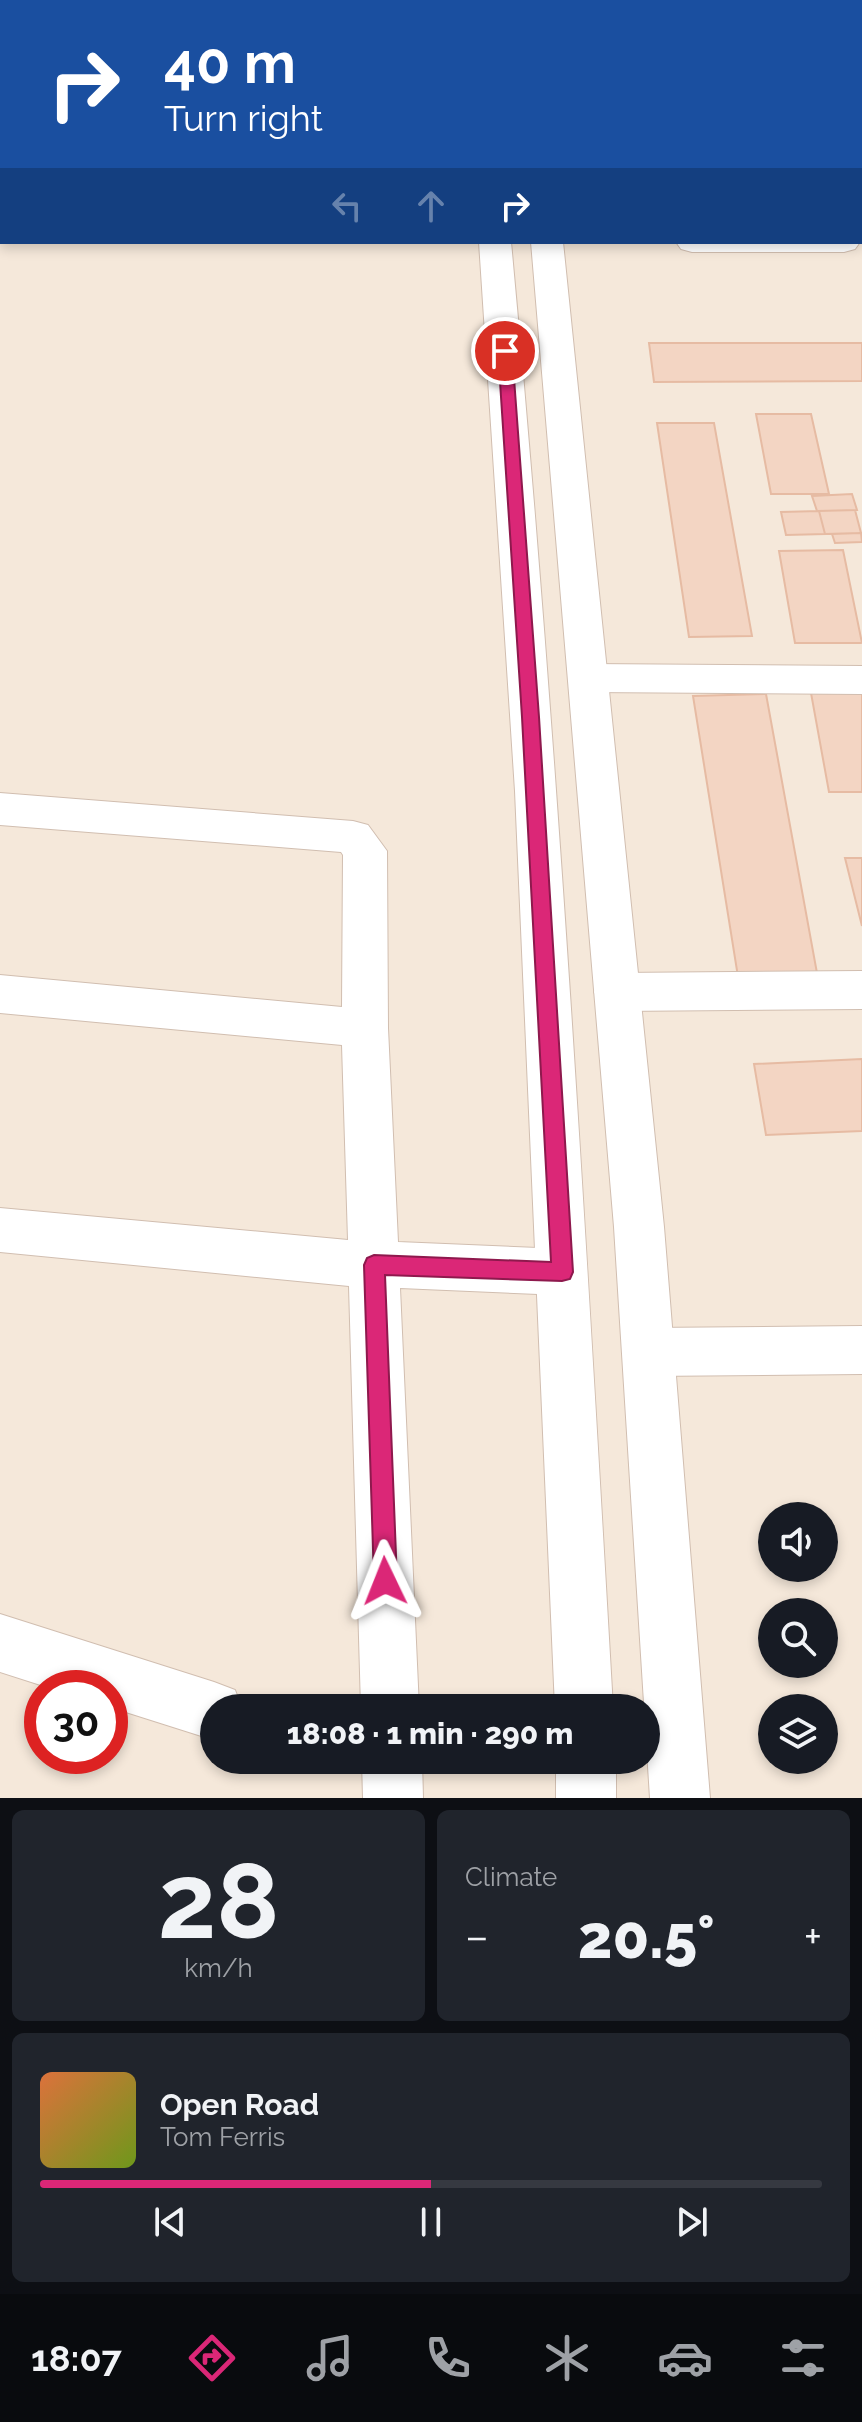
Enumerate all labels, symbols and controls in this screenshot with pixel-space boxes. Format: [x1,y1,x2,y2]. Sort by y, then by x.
text: 40 m [164,30,296,96]
icon: right [32,32,136,136]
text: Turn right [164,97,323,139]
icon: left [325,184,369,228]
icon: ahead [409,184,453,228]
icon: right [493,184,537,228]
pin [471,317,539,385]
icon: arrive [483,329,527,373]
map controls [758,1502,838,1774]
button: sound [758,1502,838,1582]
position arrow [343,1539,427,1623]
button: search [758,1598,838,1678]
speed limit sign: 30 [24,1670,128,1774]
button: layers [758,1694,838,1774]
text: 18:08 · 1 min · 290 m [287,1716,573,1751]
text: 28 [158,1840,279,1962]
text: Climate [465,1862,557,1892]
text: 20.5° [578,1902,715,1972]
text: − [465,1911,489,1962]
text: + [804,1911,822,1962]
text: km/h [184,1953,253,1983]
text: Open Road [160,2087,319,2122]
text: Tom Ferris [160,2122,285,2152]
icon: previous [148,2200,192,2244]
icon: pause [409,2200,453,2244]
icon: next [670,2200,714,2244]
icon: directions [184,2330,240,2386]
icon: music [302,2330,358,2386]
icon: phone [420,2330,476,2386]
icon: climate [539,2330,595,2386]
icon: car [657,2330,713,2386]
icon: filters [775,2330,831,2386]
text: 18:07 [31,2337,122,2379]

